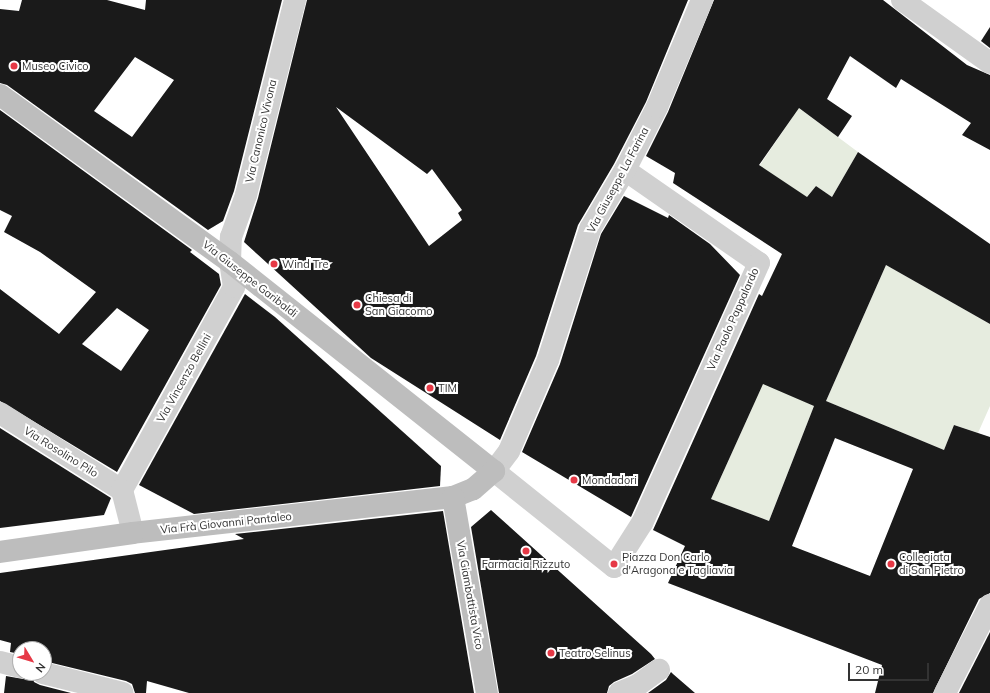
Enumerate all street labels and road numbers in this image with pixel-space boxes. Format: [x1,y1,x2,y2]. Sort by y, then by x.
street label: Via Canonico Vivona [243,78,279,184]
street label: Via Giuseppe La Farina [584,125,652,235]
street label: Via Giuseppe Garibaldi [200,238,300,320]
street label: Via Paolo Pappalardo [704,266,762,372]
street label: Via Vincenzo Bellini [154,331,214,425]
street label: Via Rosolino Pilo [22,424,100,480]
street label: Via Frà Giovanni Pantaleo [160,510,292,536]
street label: Via Giambattista Vico [454,539,486,651]

